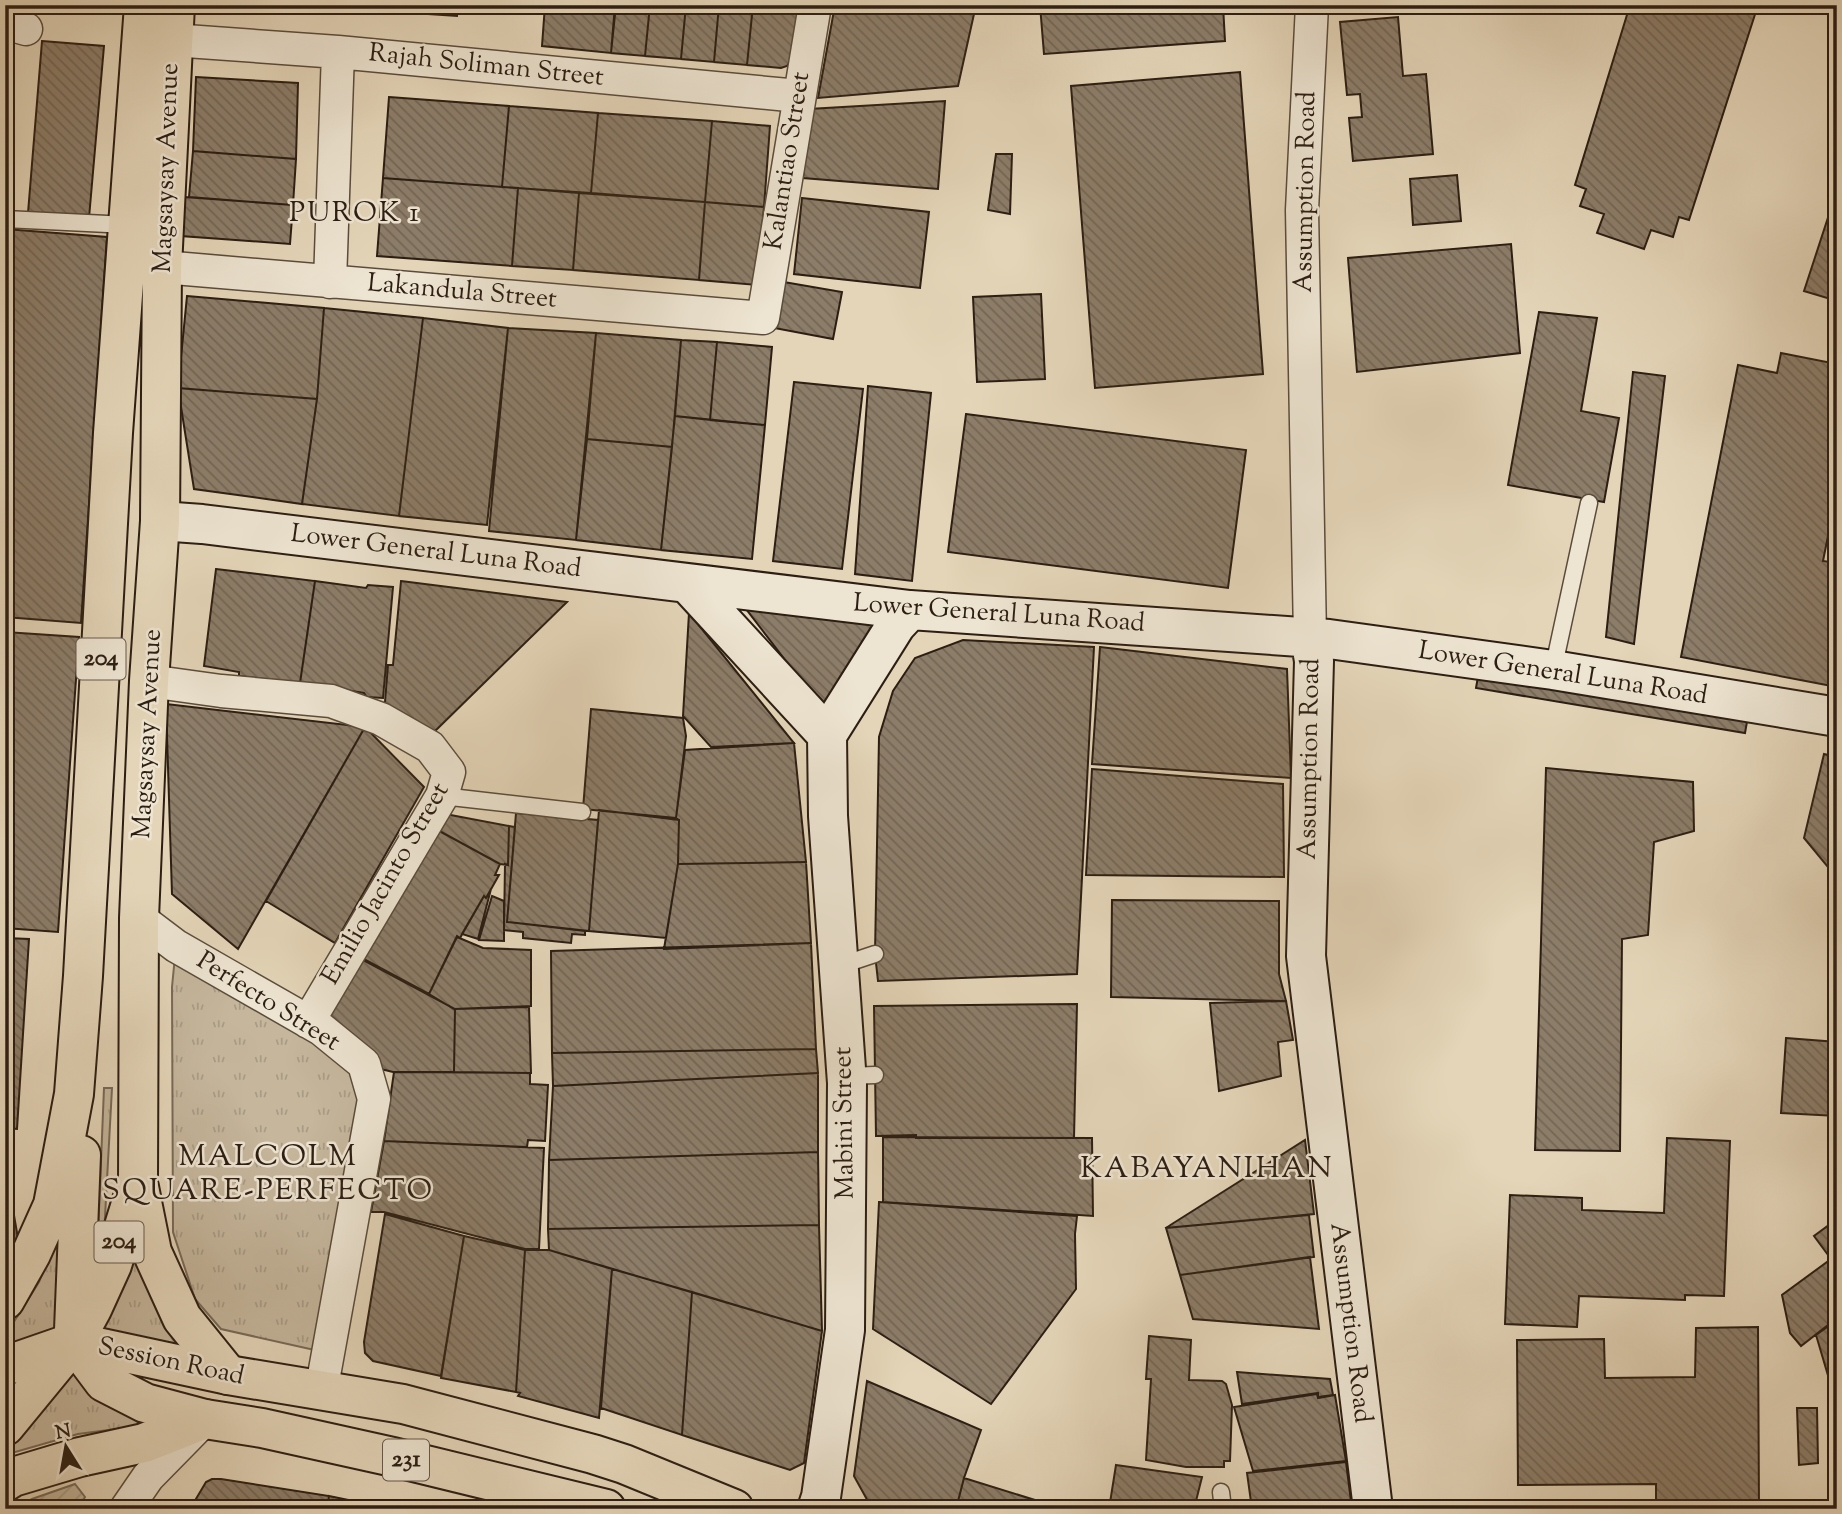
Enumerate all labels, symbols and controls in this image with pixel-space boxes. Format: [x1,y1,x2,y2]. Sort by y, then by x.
street label: Rajah Soliman Street [367,35,605,97]
street label: Magsaysay Avenue [145,62,189,274]
street label: Kalantiao Street [756,69,820,253]
street label: Assumption Road [1286,90,1326,293]
district label: PUROK 1 [289,194,421,234]
street label: Lakandula Street [366,265,558,319]
street label: Lower General Luna Road [289,516,584,588]
street label: Lower General Luna Road [852,585,1146,643]
street label: Magsaysay Avenue [124,628,172,840]
street label: Lower General Luna Road [1416,633,1711,715]
road number: 204 [76,638,126,680]
street label: Assumption Road [1290,657,1330,860]
street label: Emilio Jacinto Street [313,776,459,992]
street label: Perfecto Street [189,943,347,1061]
street label: Mabini Street [825,1046,865,1200]
district label: MALCOLM SQUARE-PERFECTO [102,1136,434,1213]
district label: KABAYANIHAN [1080,1148,1334,1191]
street label: Assumption Road [1319,1221,1381,1426]
road number: 204 [94,1222,144,1262]
street label: Session Road [94,1328,248,1396]
north arrow [32,1412,102,1482]
text: N [53,1418,73,1447]
road number: 231 [383,1440,429,1480]

